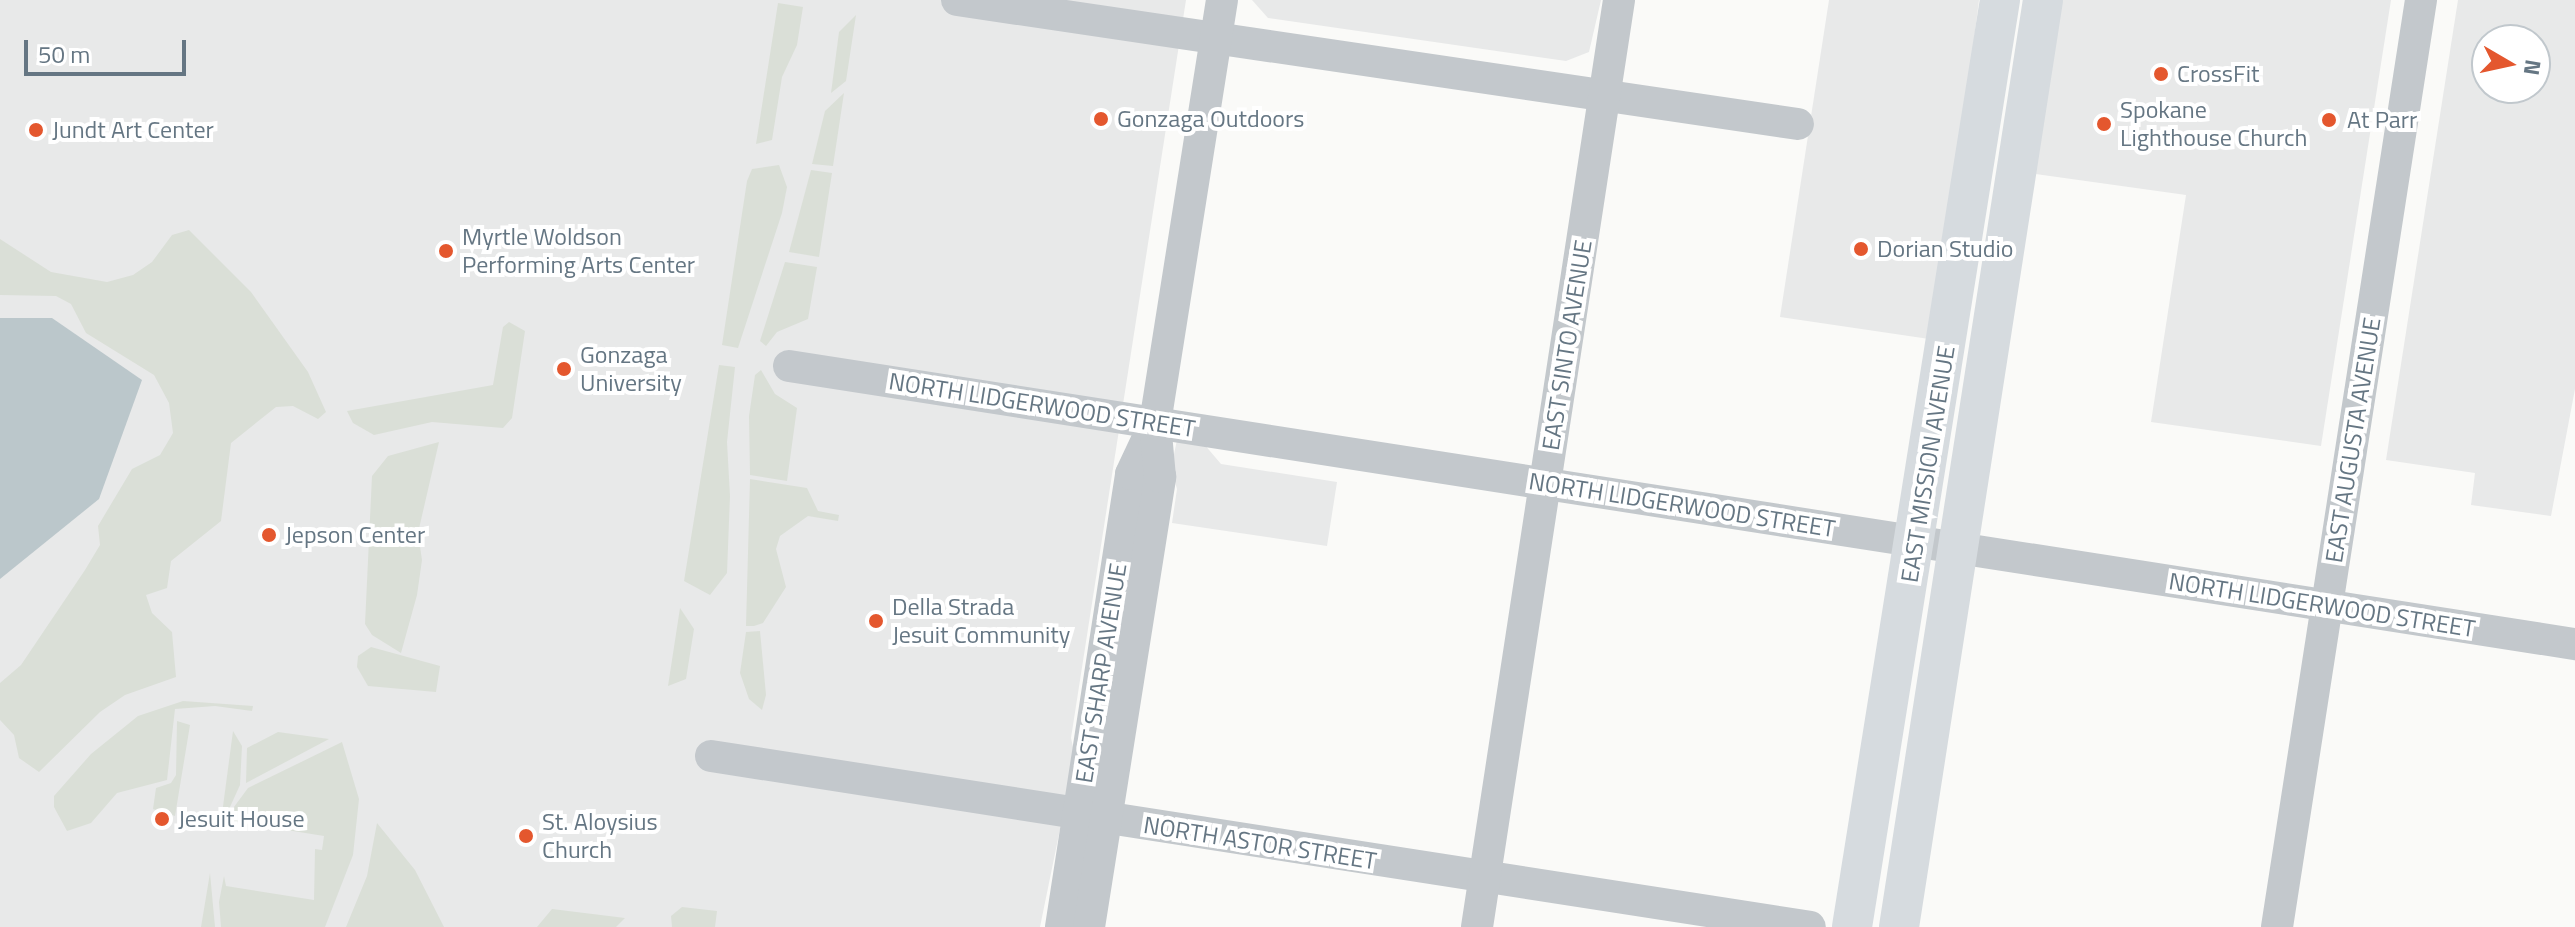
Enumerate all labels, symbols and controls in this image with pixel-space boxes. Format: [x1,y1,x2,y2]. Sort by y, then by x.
scale bar [28,24,190,74]
north arrow [2471,24,2551,104]
text: 50 m [38,36,90,72]
text: N [2515,57,2551,78]
place label: CrossFit [2177,60,2259,88]
marker: CrossFit [2152,65,2170,83]
place label: Spokane Lighthouse Church [2120,96,2307,152]
place label: Gonzaga Outdoors [1117,105,1304,133]
place label: At Parr [2347,106,2417,134]
marker: At Parr [2318,109,2340,131]
marker: Gonzaga Outdoors [1092,110,1110,128]
marker: Spokane Lighthouse Church [2095,115,2113,133]
place label: Jundt Art Center [52,116,214,144]
marker: Jundt Art Center [27,121,45,139]
place label: Myrtle Woldson Performing Arts Center [462,223,695,279]
place label: Dorian Studio [1877,235,2013,263]
street label: EAST SINTO AVENUE [1536,238,1598,452]
marker: Dorian Studio [1852,240,1870,258]
marker: Myrtle Woldson Performing Arts Center [437,242,455,260]
street label: EAST AUGUSTA AVENUE [2319,315,2387,565]
place label: Gonzaga University [580,341,682,397]
street label: EAST MISSION AVENUE [1895,343,1961,585]
marker: Gonzaga University [555,360,573,378]
street label: NORTH LIDGERWOOD STREET [887,367,1197,443]
street label: NORTH LIDGERWOOD STREET [1527,467,1837,543]
place label: Jepson Center [285,521,425,549]
marker: Jepson Center [260,526,278,544]
street label: EAST SHARP AVENUE [1069,561,1133,785]
street label: NORTH LIDGERWOOD STREET [2167,567,2477,643]
place label: Della Strada Jesuit Community [892,593,1070,649]
marker: Della Strada Jesuit Community [867,612,885,630]
place label: Jesuit House [178,805,305,833]
place label: St. Aloysius Church [542,808,658,864]
marker: Jesuit House [153,810,171,828]
street label: NORTH ASTOR STREET [1141,810,1379,876]
marker: St. Aloysius Church [517,827,535,845]

